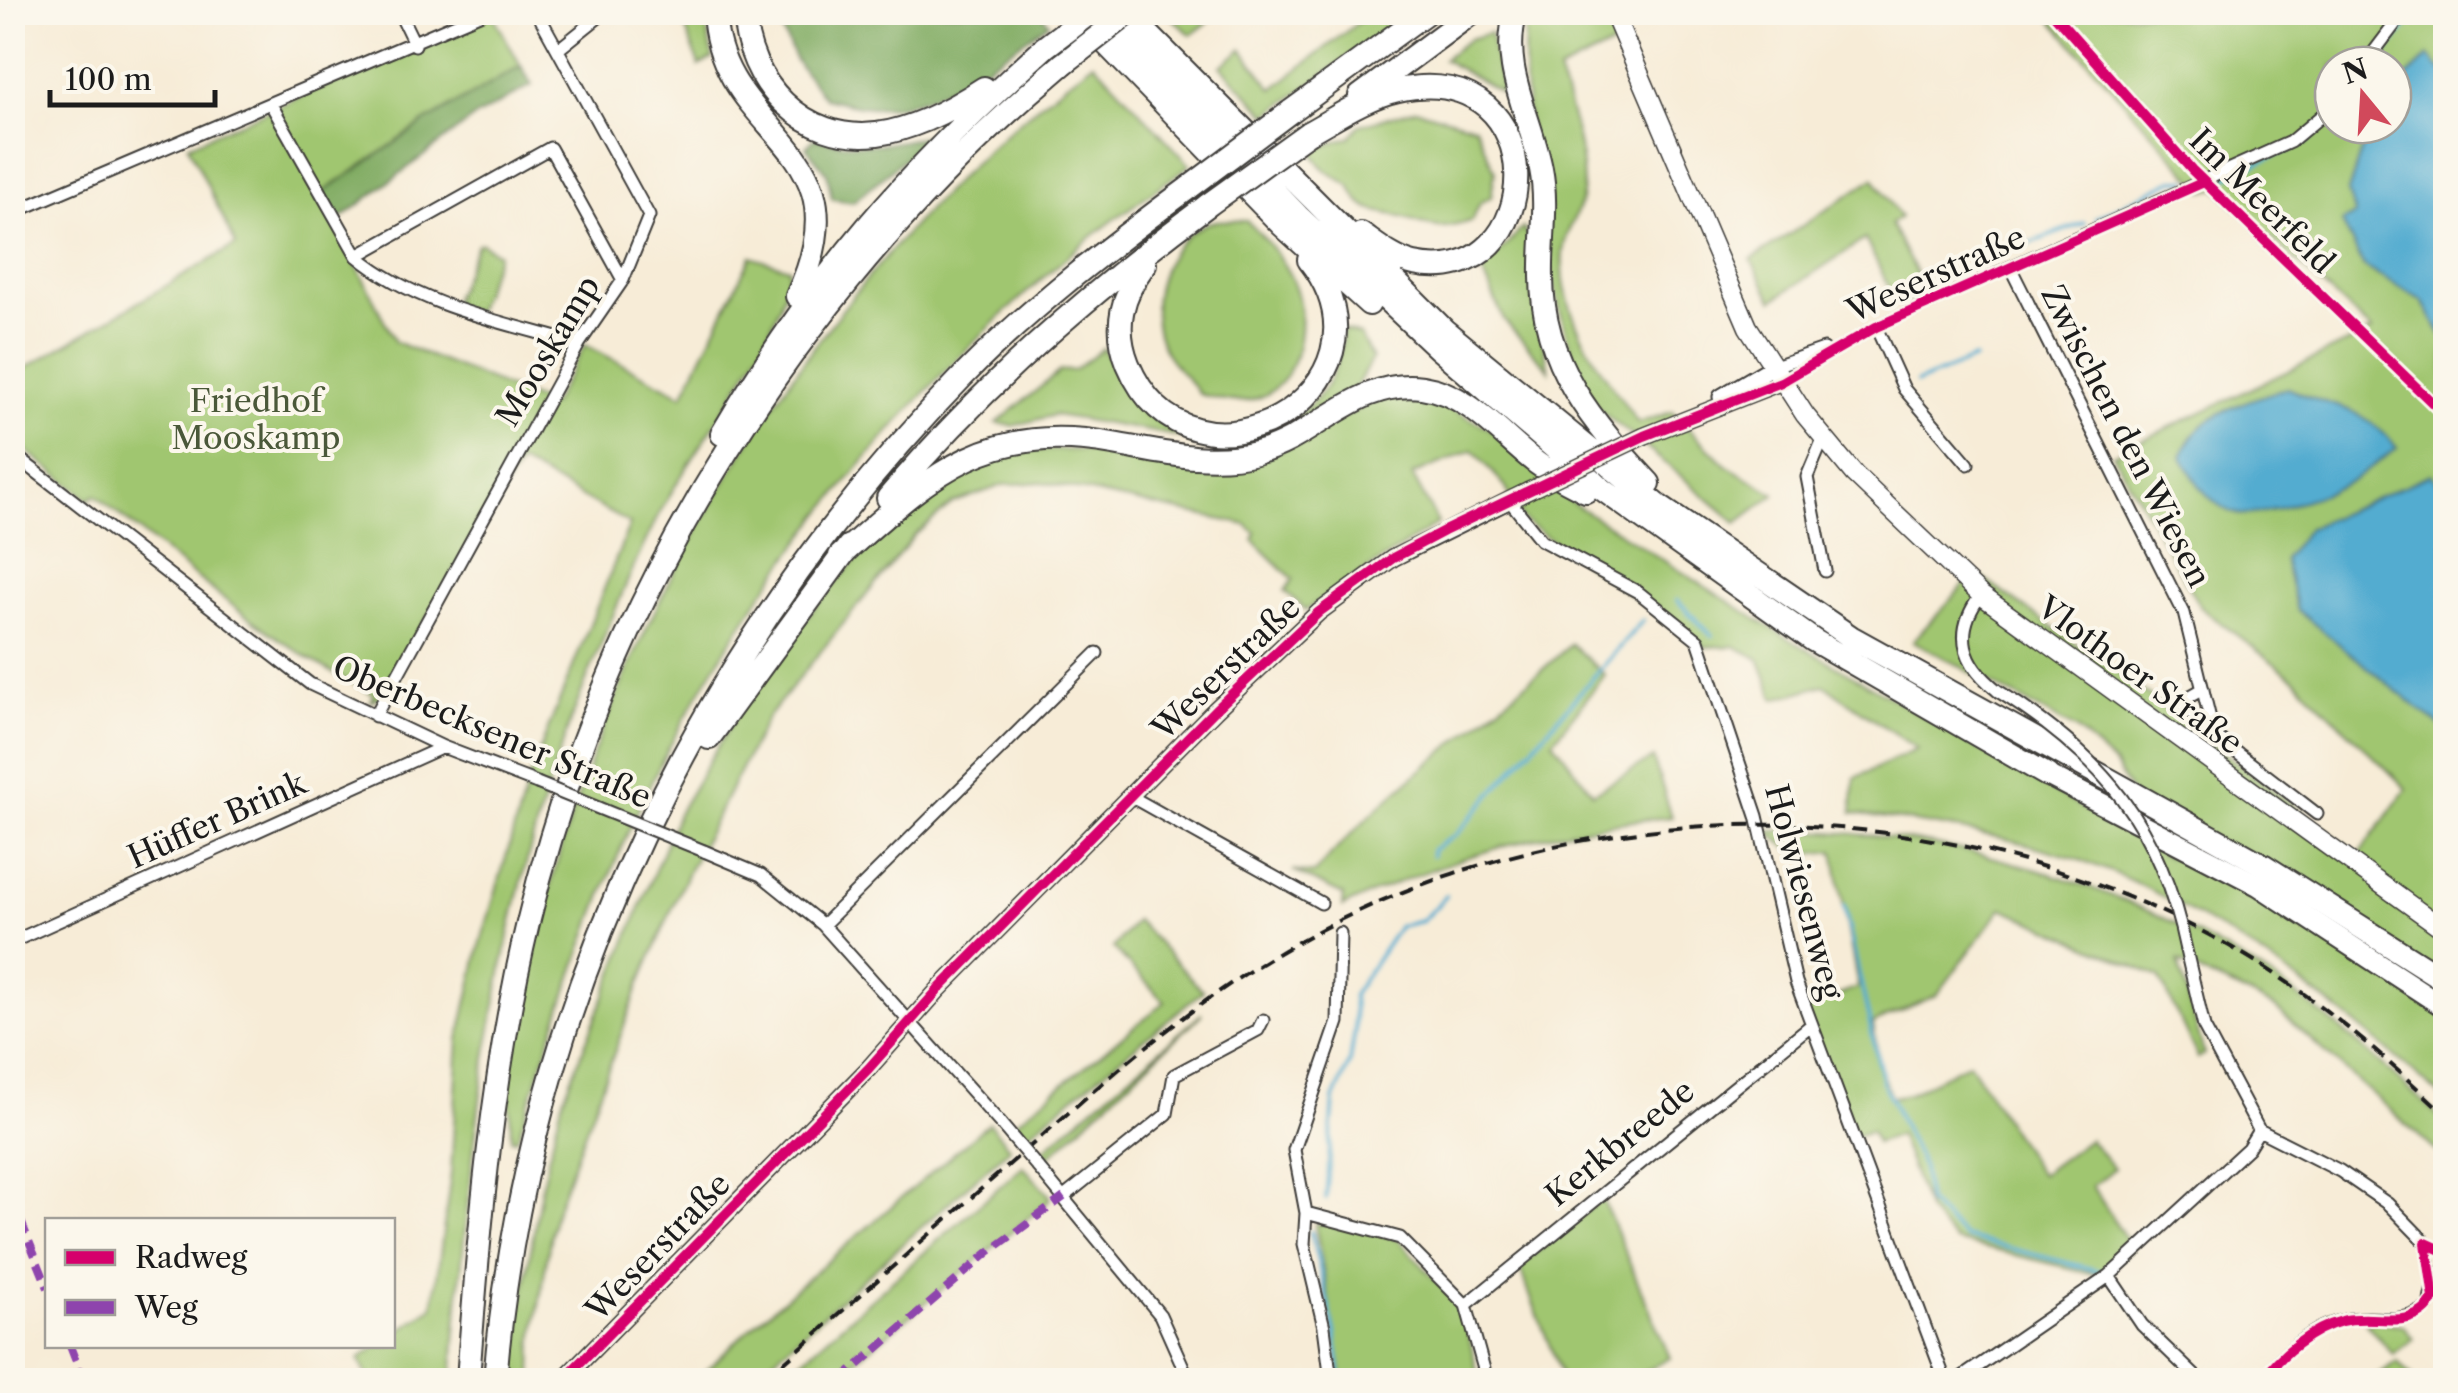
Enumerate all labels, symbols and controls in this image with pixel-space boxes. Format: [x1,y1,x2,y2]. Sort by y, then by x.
scale bar [50,45,215,107]
north arrow [2313,45,2413,145]
text: N [2338,51,2372,91]
text: 100 m [65,61,152,98]
street label: Im Meerfeld [2182,120,2343,281]
street label: Weserstraße [1840,217,2031,331]
street label: Mooskamp [487,268,608,433]
street label: Zwischen den Wiesen [2033,278,2219,593]
park label: Friedhof Mooskamp [172,381,340,457]
street label: Vlothoer Straße [2029,586,2251,762]
street label: Weserstraße [1143,587,1308,749]
street label: Oberbecksener Straße [327,647,657,816]
street label: Hüffer Brink [122,762,313,876]
street label: Holwiesenweg [1757,780,1852,1005]
street label: Kerkbreede [1538,1071,1702,1214]
street label: Weserstraße [577,1164,738,1330]
legend [45,1218,395,1348]
text: Radweg [135,1239,248,1276]
text: Weg [134,1289,198,1326]

